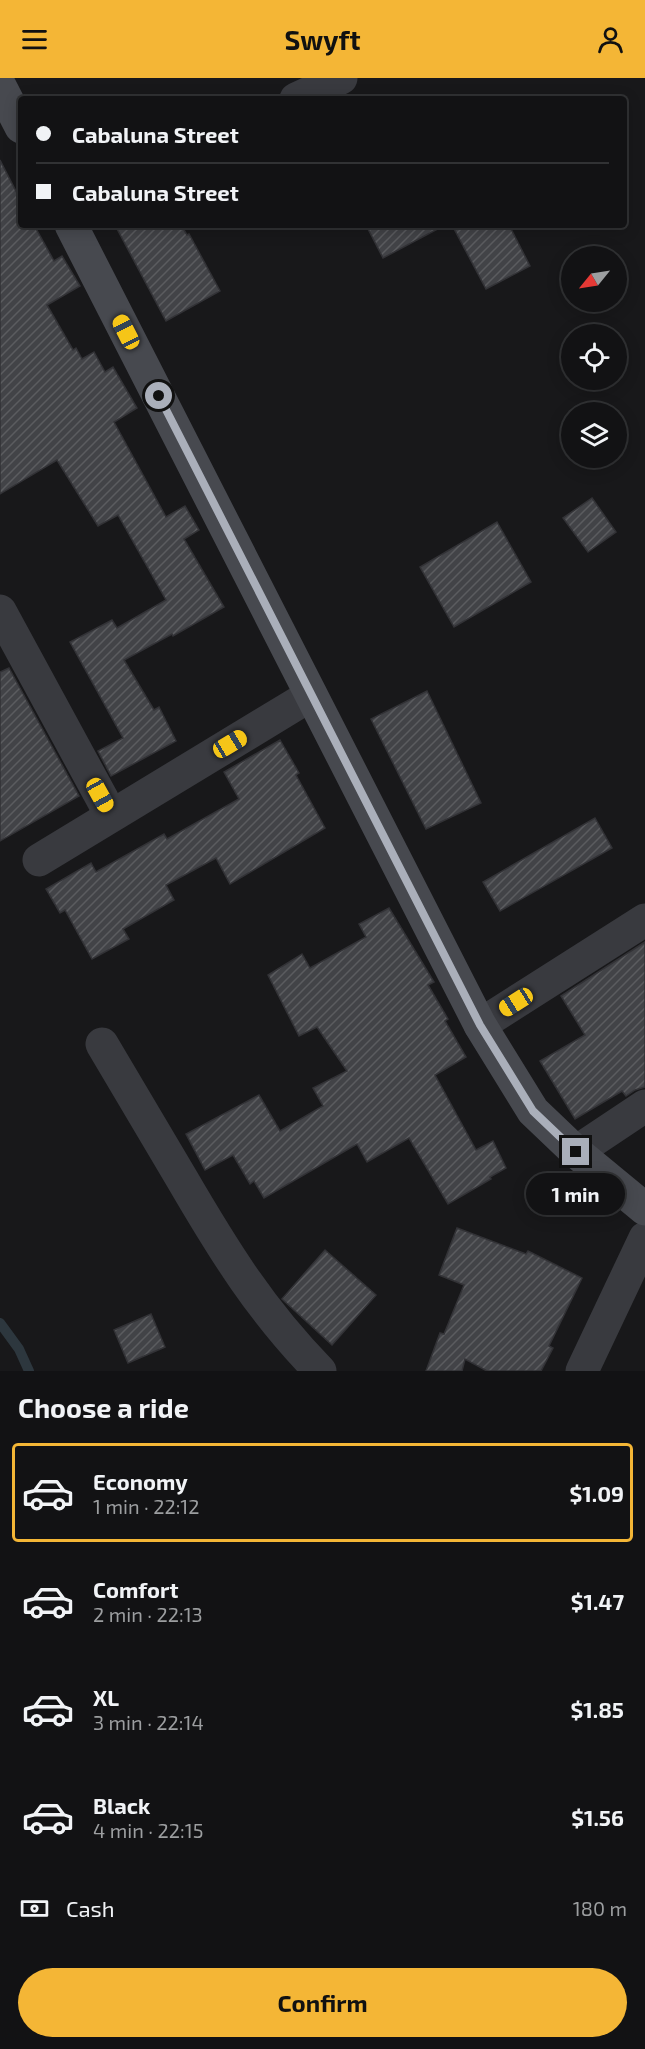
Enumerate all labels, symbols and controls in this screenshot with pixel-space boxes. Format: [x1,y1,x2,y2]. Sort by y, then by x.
icon: menu [18,23,51,56]
text: Swyft [285,23,360,55]
icon: person [594,23,627,56]
text: Cabaluna Street [72,121,239,147]
text: Cabaluna Street [72,179,239,205]
north arrow [561,246,627,312]
map controls [561,246,627,468]
car [110,312,142,352]
button: locate [561,324,627,390]
route start [145,382,172,409]
button: layers [561,402,627,468]
car [210,727,250,761]
car [83,775,117,815]
car [496,985,536,1019]
route end [562,1138,589,1165]
callout: 1 min [526,1173,626,1215]
text: 1 min [551,1182,600,1206]
text: Choose a ride [18,1391,189,1423]
icon: car [21,1466,75,1520]
text: Economy [93,1468,188,1494]
text: $1.09 [570,1480,624,1506]
text: 1 min · 22:12 [93,1494,200,1518]
icon: car [21,1574,75,1628]
text: Comfort [93,1576,178,1602]
text: $1.47 [571,1588,624,1614]
text: 2 min · 22:13 [93,1602,203,1626]
icon: car [21,1682,75,1736]
text: XL [93,1684,119,1710]
text: $1.85 [571,1696,624,1722]
text: 3 min · 22:14 [93,1710,204,1734]
icon: car [21,1790,75,1844]
text: Black [93,1792,150,1818]
text: $1.56 [571,1804,624,1830]
text: 4 min · 22:15 [93,1818,203,1842]
icon: cash [18,1892,51,1925]
text: Cash [66,1895,115,1921]
text: 180 m [573,1896,627,1920]
button: Confirm [18,1968,627,2037]

